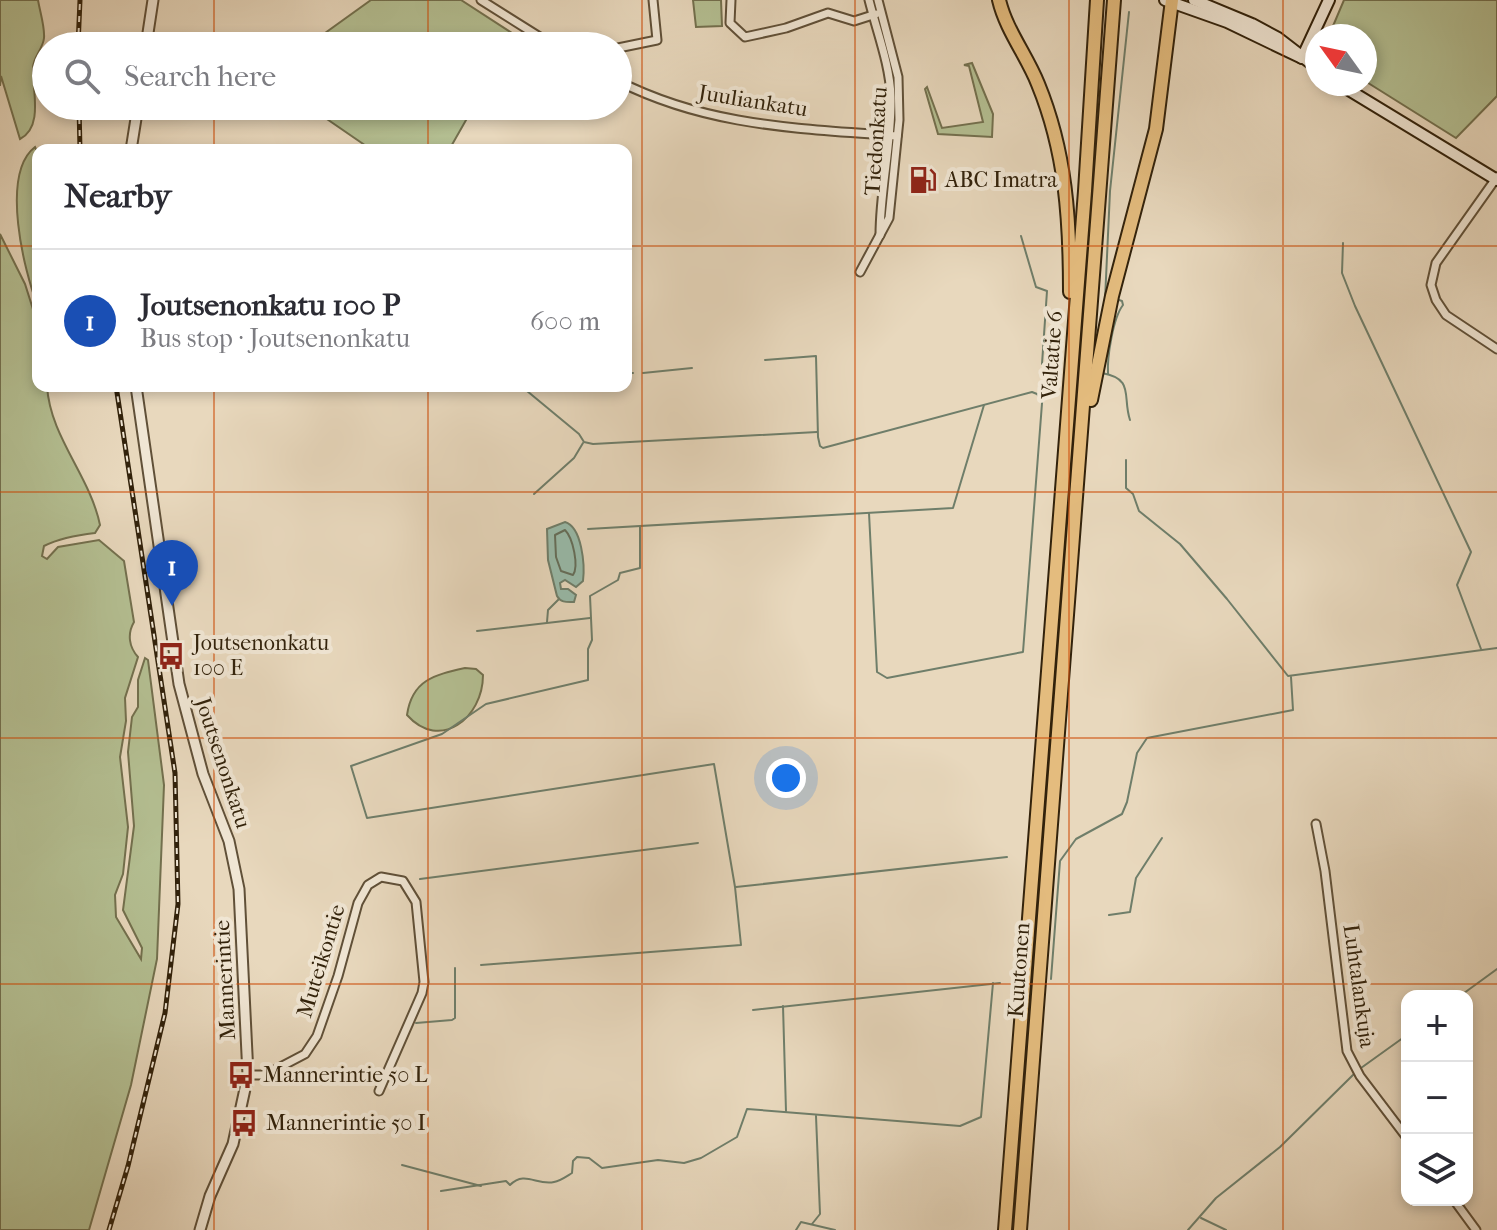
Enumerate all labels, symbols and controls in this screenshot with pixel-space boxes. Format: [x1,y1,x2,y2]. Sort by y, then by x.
north arrow [1305,24,1377,96]
search box [32,32,632,120]
icon: search [60,54,104,98]
text: Search here [124,59,276,94]
street label: Juuliankatu [695,79,810,123]
street label: Tiedonkatu [859,85,893,196]
fuel station icon: ABC Imatra [908,165,938,195]
place label: ABC Imatra [944,167,1058,193]
text: Nearby [64,176,171,216]
text: Joutsenonkatu 100 P [140,288,400,323]
text: 1 [85,306,95,337]
text: 600 m [530,306,600,337]
street label: Valtatie 6 [1036,310,1068,401]
text: Bus stop · Joutsenonkatu [140,323,410,354]
pin: 1 [146,540,198,606]
place label: Joutsenonkatu 100 E [191,630,330,681]
bus stop icon: Joutsenonkatu 100 E [156,641,186,671]
street label: Joutsenonkatu [189,692,257,832]
your location [766,758,806,798]
street label: Muteikontie [291,901,351,1021]
street label: Mannerintie [209,919,241,1041]
street label: Kuutonen [1003,921,1035,1019]
street label: Luhtalankuja [1337,923,1381,1050]
map controls [1401,990,1473,1206]
button: + [1401,990,1473,1062]
bus stop icon: Mannerintie 50 L [226,1060,256,1090]
place label: Mannerintie 50 L [263,1062,428,1088]
button: − [1401,1062,1473,1134]
bus stop icon: Mannerintie 50 I [229,1108,259,1138]
place label: Mannerintie 50 I [266,1110,426,1136]
button: layers [1401,1134,1473,1206]

